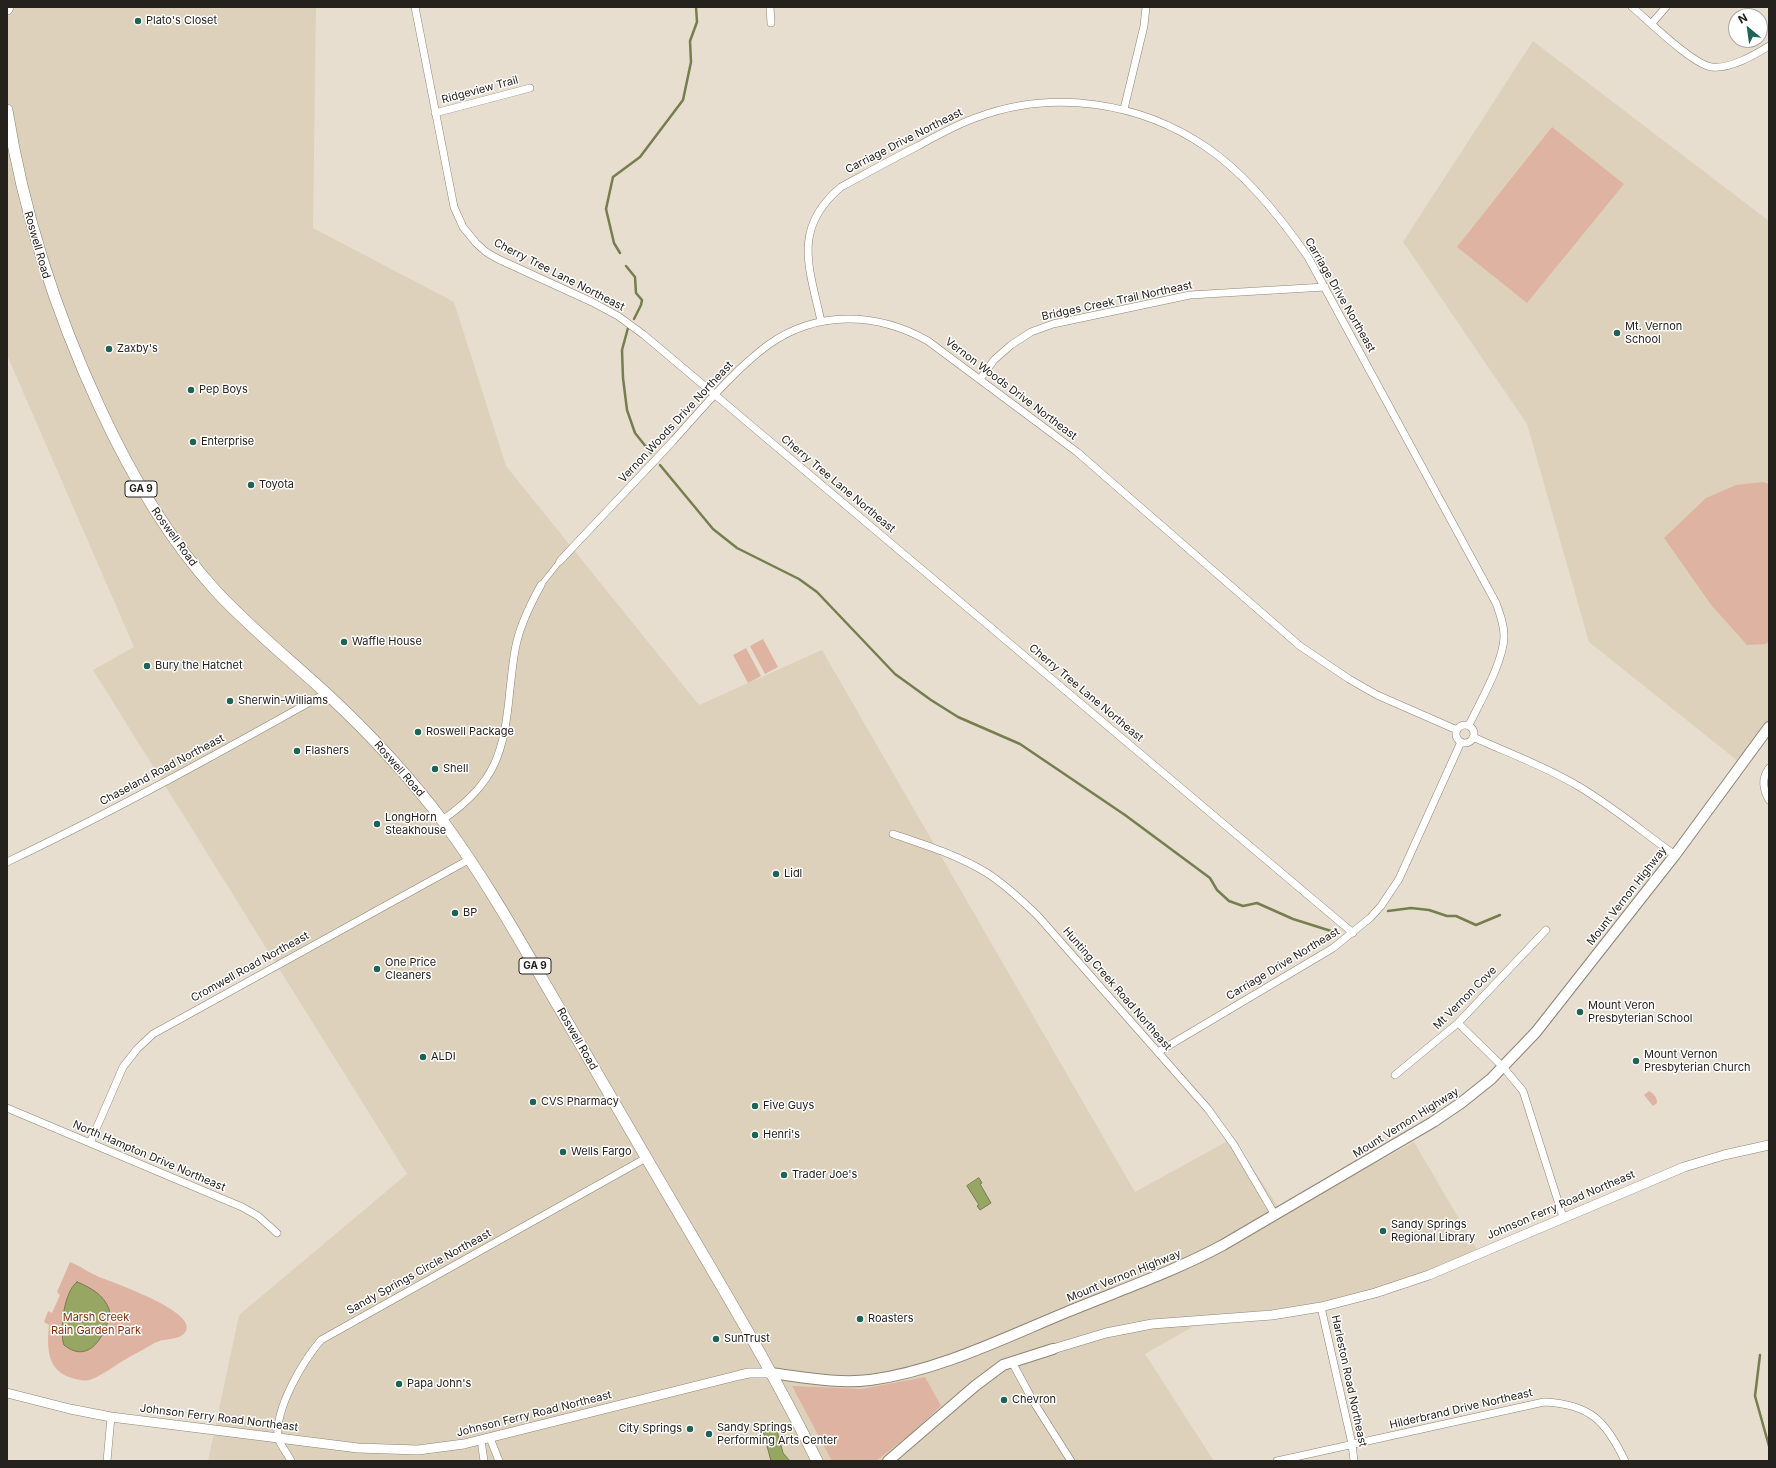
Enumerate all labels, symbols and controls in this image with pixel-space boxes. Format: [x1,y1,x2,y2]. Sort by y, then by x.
north arrow [1728,8,1768,48]
text: N [1736,10,1750,27]
place label: Plato's Closet [146,14,217,28]
marker: Plato's Closet [133,16,143,26]
street label: Ridgeview Trail [440,73,520,107]
street label: Carriage Drive Northeast [843,106,965,176]
street label: Roswell Road [21,210,53,280]
street label: Cherry Tree Lane Northeast [491,236,627,314]
street label: Carriage Drive Northeast [1302,236,1378,354]
street label: Bridges Creek Trail Northeast [1041,279,1193,323]
place label: Mt. Vernon School [1625,320,1682,346]
marker: Mt. Vernon School [1612,328,1622,338]
street label: Vernon Woods Drive Northeast [943,335,1079,443]
place label: Zaxby's [117,342,158,356]
marker: Zaxby's [104,344,114,354]
street label: Vernon Woods Drive Northeast [616,358,736,486]
place label: Pep Boys [199,383,248,397]
marker: Pep Boys [186,385,196,395]
street label: Cherry Tree Lane Northeast [778,432,898,536]
place label: Enterprise [201,435,254,449]
marker: Enterprise [188,437,198,447]
place label: Toyota [259,478,294,492]
marker: Toyota [246,480,256,490]
road number: GA 9 [125,481,157,497]
street label: Roswell Road [148,505,200,569]
place label: Waffle House [352,635,422,649]
marker: Waffle House [339,637,349,647]
street label: Cherry Tree Lane Northeast [1026,641,1146,745]
place label: Bury the Hatchet [155,659,243,673]
marker: Bury the Hatchet [142,661,152,671]
place label: Sherwin-Williams [238,694,328,708]
marker: Sherwin-Williams [225,696,235,706]
place label: Roswell Package [426,725,514,739]
marker: Roswell Package [413,727,423,737]
street label: Chaseland Road Northeast [97,732,227,808]
street label: Roswell Road [371,738,427,800]
place label: Flashers [305,744,349,758]
marker: Flashers [292,746,302,756]
place label: Shell [443,762,468,776]
marker: Shell [430,764,440,774]
place label: LongHorn Steakhouse [385,811,446,837]
marker: LongHorn Steakhouse [372,819,382,829]
street label: Mount Vernon Highway [1584,844,1670,948]
place label: Lidl [784,867,802,881]
marker: Lidl [771,869,781,879]
place label: BP [463,906,477,920]
marker: BP [450,908,460,918]
street label: Hunting Creek Road Northeast [1060,925,1174,1053]
street label: Carriage Drive Northeast [1224,925,1342,1003]
street label: Cromwell Road Northeast [189,929,311,1005]
place label: One Price Cleaners [385,956,436,982]
road number: GA 9 [519,958,551,974]
marker: One Price Cleaners [372,964,382,974]
street label: Mt Vernon Cove [1431,964,1499,1032]
place label: Mount Veron Presbyterian School [1588,999,1692,1025]
street label: Roswell Road [554,1006,600,1072]
marker: Mount Veron Presbyterian School [1575,1007,1585,1017]
place label: Mount Vernon Presbyterian Church [1644,1048,1751,1074]
place label: ALDI [431,1050,456,1064]
marker: ALDI [418,1052,428,1062]
marker: Mount Vernon Presbyterian Church [1631,1056,1641,1066]
street label: Mount Vernon Highway [1351,1085,1461,1161]
place label: CVS Pharmacy [541,1095,619,1109]
marker: CVS Pharmacy [528,1097,538,1107]
place label: Five Guys [763,1099,814,1113]
marker: Five Guys [750,1101,760,1111]
street label: North Hampton Drive Northeast [71,1118,227,1194]
place label: Henri's [763,1128,800,1142]
marker: Henri's [750,1130,760,1140]
place label: Wells Fargo [571,1145,632,1159]
marker: Wells Fargo [558,1147,568,1157]
place label: Trader Joe's [792,1168,857,1182]
street label: Johnson Ferry Road Northeast [1485,1168,1637,1242]
marker: Trader Joe's [779,1170,789,1180]
place label: Sandy Springs Regional Library [1391,1218,1475,1244]
marker: Sandy Springs Regional Library [1378,1226,1388,1236]
street label: Sandy Springs Circle Northeast [344,1227,494,1317]
street label: Mount Vernon Highway [1065,1247,1183,1305]
park label: Marsh Creek Rain Garden Park [51,1311,141,1337]
place label: Roasters [868,1312,913,1326]
marker: Roasters [855,1314,865,1324]
street label: Harleston Road Northeast [1329,1314,1369,1448]
place label: SunTrust [724,1332,770,1346]
marker: SunTrust [711,1334,721,1344]
place label: Papa John's [407,1377,471,1391]
marker: Papa John's [394,1379,404,1389]
street label: Hilderbrand Drive Northeast [1388,1386,1534,1432]
street label: Johnson Ferry Road Northeast [455,1388,613,1440]
place label: Chevron [1012,1393,1056,1407]
marker: Chevron [999,1395,1009,1405]
street label: Johnson Ferry Road Northeast [139,1402,299,1434]
place label: Sandy Springs Performing Arts Center [717,1421,837,1447]
place label: City Springs [618,1422,682,1436]
marker: City Springs [685,1424,695,1434]
marker: Sandy Springs Performing Arts Center [704,1429,714,1439]

